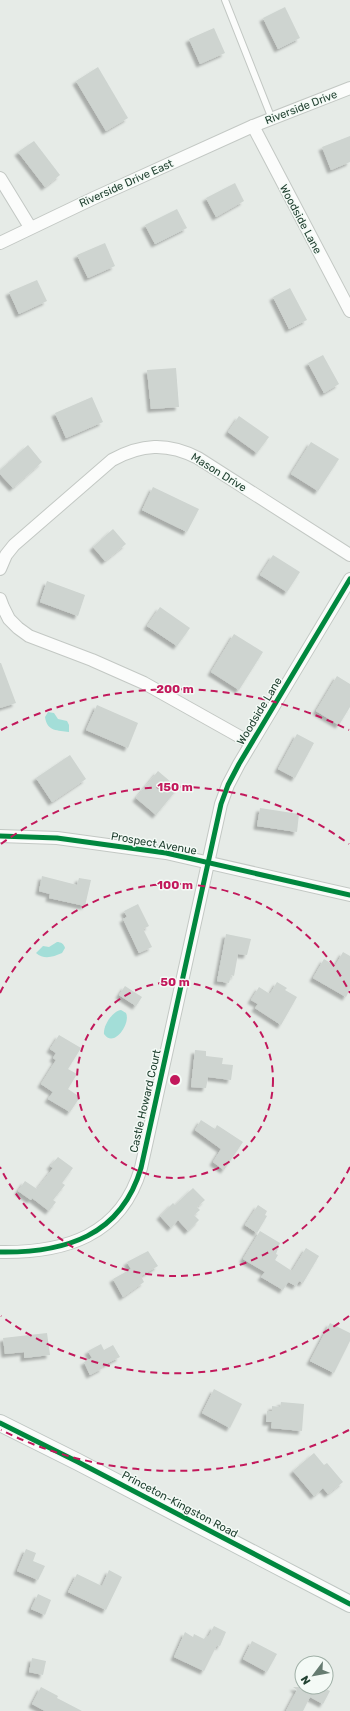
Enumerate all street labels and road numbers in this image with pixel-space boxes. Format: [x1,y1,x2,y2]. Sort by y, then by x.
street label: Riverside Drive [263,88,339,127]
street label: Riverside Drive East [77,157,176,210]
street label: Woodside Lane [277,182,324,256]
street label: Mason Drive [189,450,249,495]
street label: Woodside Lane [234,675,285,747]
street label: Prospect Avenue [110,830,198,857]
street label: Castle Howard Court [127,1048,164,1154]
street label: Princeton-Kingston Road [120,1468,240,1541]

